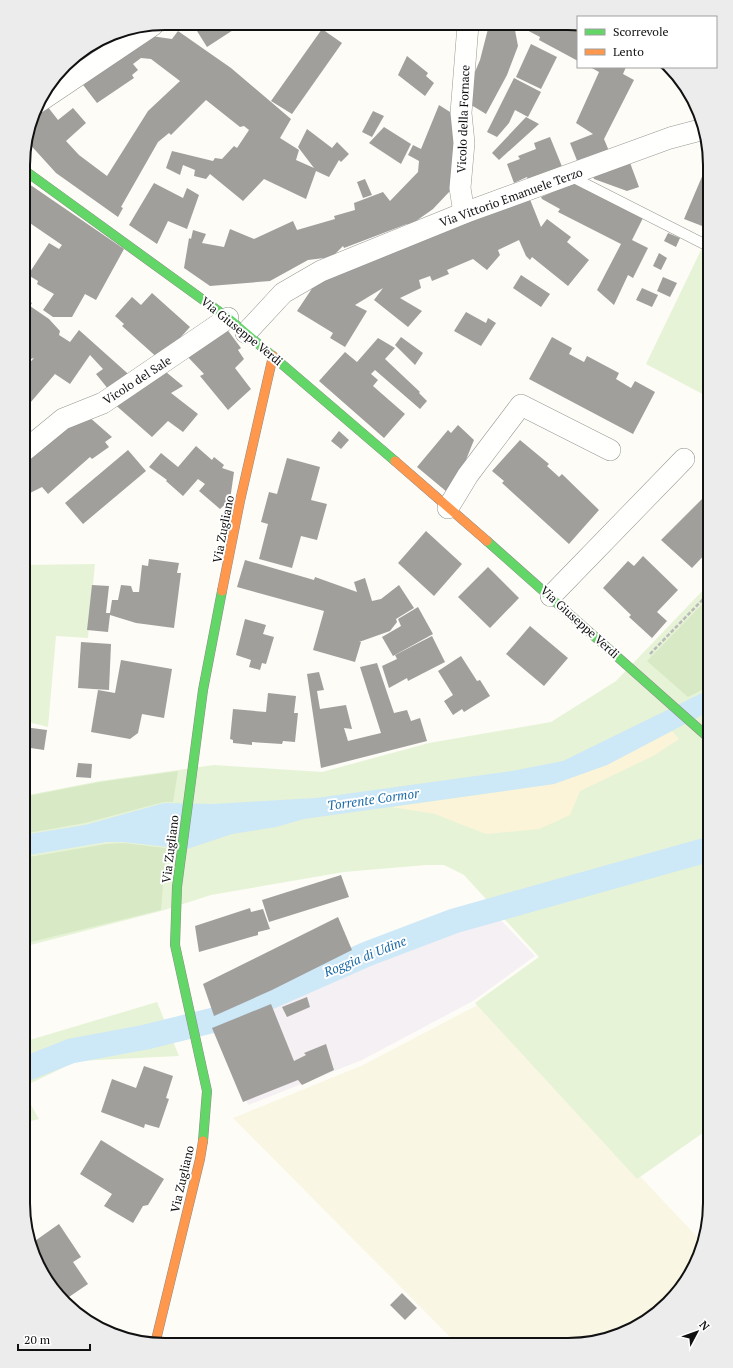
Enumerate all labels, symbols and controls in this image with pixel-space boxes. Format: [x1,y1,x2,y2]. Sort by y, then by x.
legend [577,16,717,68]
text: Scorrevole [613,24,669,39]
text: Lento [613,44,644,59]
street label: Vicolo della Fornace [454,65,472,173]
street label: Via Vittorio Emanuele Terzo [437,164,585,230]
street label: Via Giuseppe Verdi [198,293,286,369]
street label: Vicolo del Sale [100,352,174,408]
street label: Via Zugliano [209,494,237,564]
street label: Via Giuseppe Verdi [537,583,623,662]
water label: Torrente Cormor [326,784,421,814]
street label: Via Zugliano [158,814,182,884]
water label: Roggia di Udine [320,931,409,981]
street label: Via Zugliano [167,1144,197,1214]
north arrow [677,1312,717,1352]
text: N [697,1318,713,1334]
scale bar [18,1326,90,1352]
text: 20 m [24,1332,51,1347]

